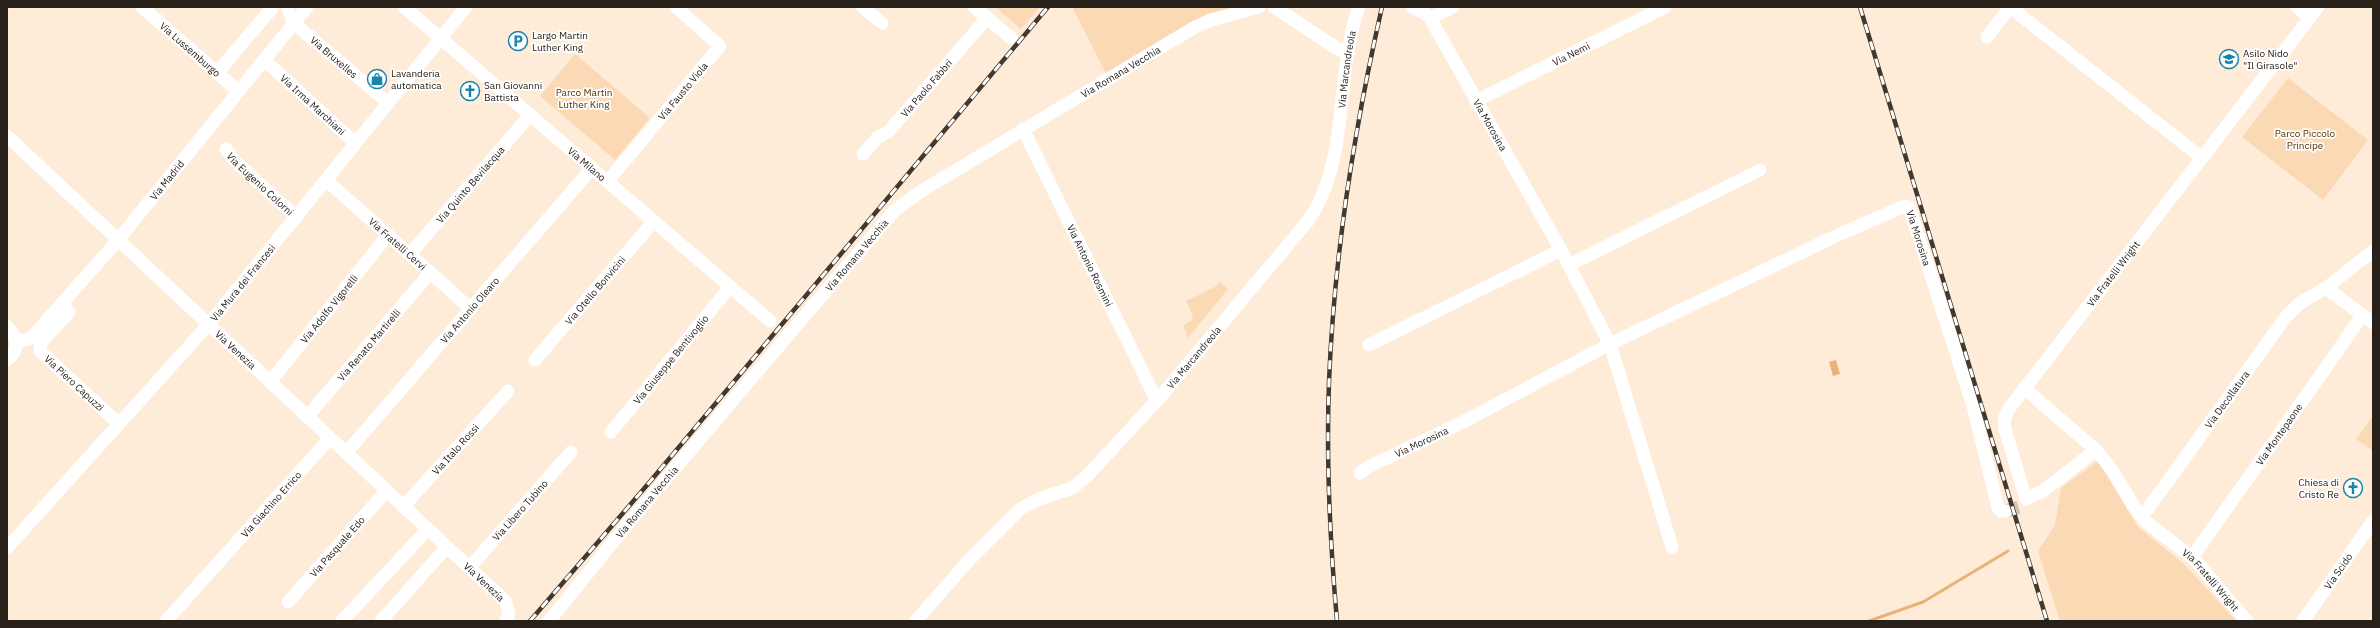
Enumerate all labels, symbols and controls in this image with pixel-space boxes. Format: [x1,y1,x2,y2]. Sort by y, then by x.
street label: Via Lussemburgo [157,19,223,80]
place label: Largo Martin Luther King [532,29,588,54]
street label: Via Marcandreola [1335,29,1359,109]
parking icon: Largo Martin Luther King [507,30,529,52]
street label: Via Bruxelles [307,34,360,81]
street label: Via Nemi [1550,39,1592,69]
street label: Via Romana Vecchia [1079,43,1164,101]
place label: Asilo Nido "Il Girasole" [2243,47,2297,72]
school or university icon: Asilo Nido "Il Girasole" [2218,48,2240,70]
street label: Via Paolo Fabbri [898,57,955,120]
street label: Via Fausto Viola [655,59,711,123]
place label: Lavanderia automatica [391,67,442,92]
shop icon: Lavanderia automatica [366,68,388,90]
street label: Via Irma Marchiani [277,72,348,138]
place label: San Giovanni Battista [484,79,542,104]
church icon: San Giovanni Battista [459,80,481,102]
park label: Parco Martin Luther King [556,86,612,111]
street label: Via Morosina [1470,97,1510,154]
park label: Parco Piccolo Principe [2275,127,2336,152]
street label: Via Quinto Bevilacqua [434,143,508,226]
street label: Via Milano [565,144,609,185]
street label: Via Eugenio Colorni [223,150,296,218]
street label: Via Madrid [147,158,187,203]
street label: Via Morosina [1903,209,1934,268]
street label: Via Fratelli Cervi [366,215,429,273]
street label: Via Romana Vecchia [823,216,892,294]
street label: Via Antonio Rosmini [1064,222,1115,309]
street label: Via Fratelli Wright [2084,238,2143,309]
street label: Via Mura dei Francesi [208,242,278,324]
street label: Via Otello Bonvicini [562,253,628,328]
street label: Via Adolfo Vigorelli [298,272,361,346]
street label: Via Antonio Olearo [438,274,502,346]
street label: Via Renato Martirelli [335,306,404,384]
street label: Via Giuseppe Bentivoglio [631,312,712,407]
street label: Via Marcandreola [1164,323,1224,392]
street label: Via Venezia [212,328,259,373]
street label: Via Piero Capuzzi [41,352,107,414]
street label: Via Decollatura [2202,368,2253,431]
street label: Via Montepaone [2253,401,2306,468]
street label: Via Italo Rossi [429,421,482,478]
street label: Via Morosina [1393,424,1451,460]
street label: Via Romana Vecchia [613,463,682,541]
street label: Via Giachino Errico [238,468,304,540]
place label: Chiesa di Cristo Re [2298,476,2340,501]
street label: Via Libero Tubino [490,477,551,544]
church icon: Chiesa di Cristo Re [2342,477,2364,499]
street label: Via Pasquale Edo [307,513,368,580]
street label: Via Fratelli Wright [2180,546,2242,614]
street label: Via Scido [2321,550,2356,592]
street label: Via Venezia [461,560,508,605]

